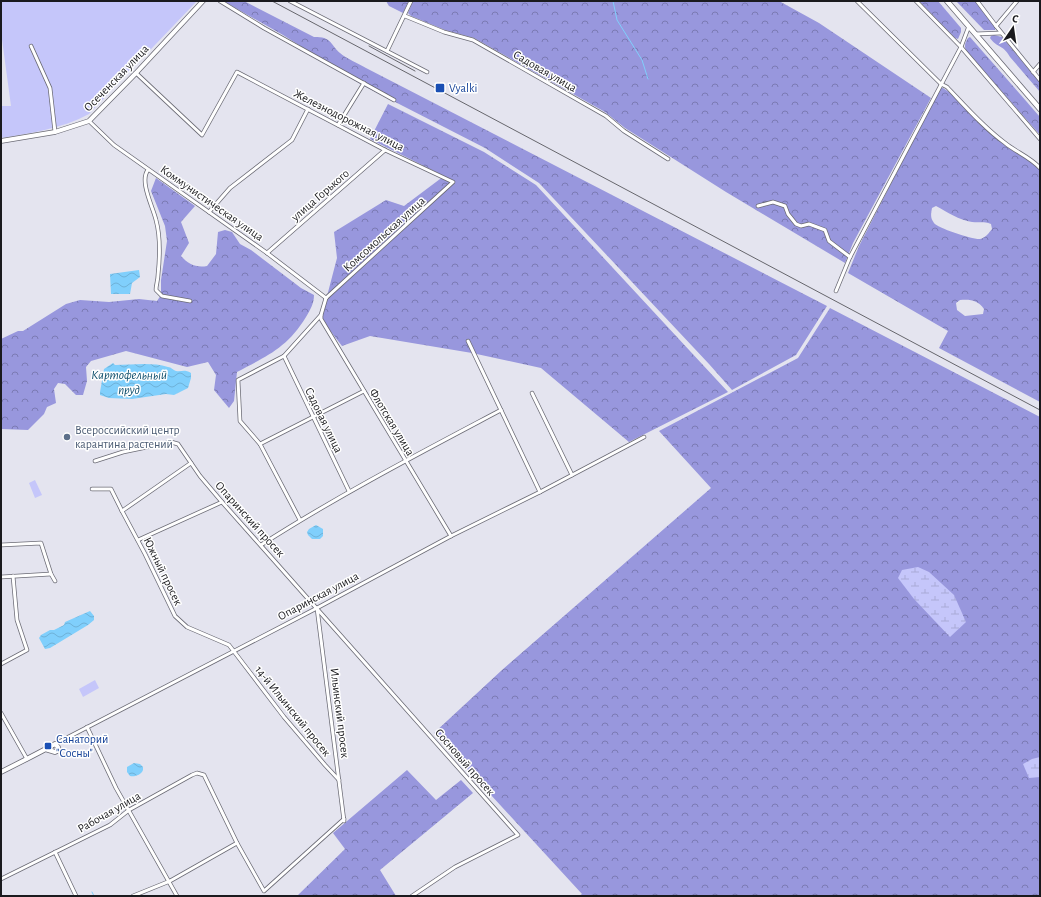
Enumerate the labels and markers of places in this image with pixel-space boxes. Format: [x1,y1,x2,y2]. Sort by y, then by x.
marker: Vyalki [434,82,446,94]
place label: Vyalki [449,82,477,95]
place label: Всероссийский центр карантина растений [75,424,180,450]
marker: Всероссийский центр карантина растений [62,432,72,442]
place label: Санаторий "Сосны" [56,733,108,759]
marker: Санаторий "Сосны" [43,741,53,751]

